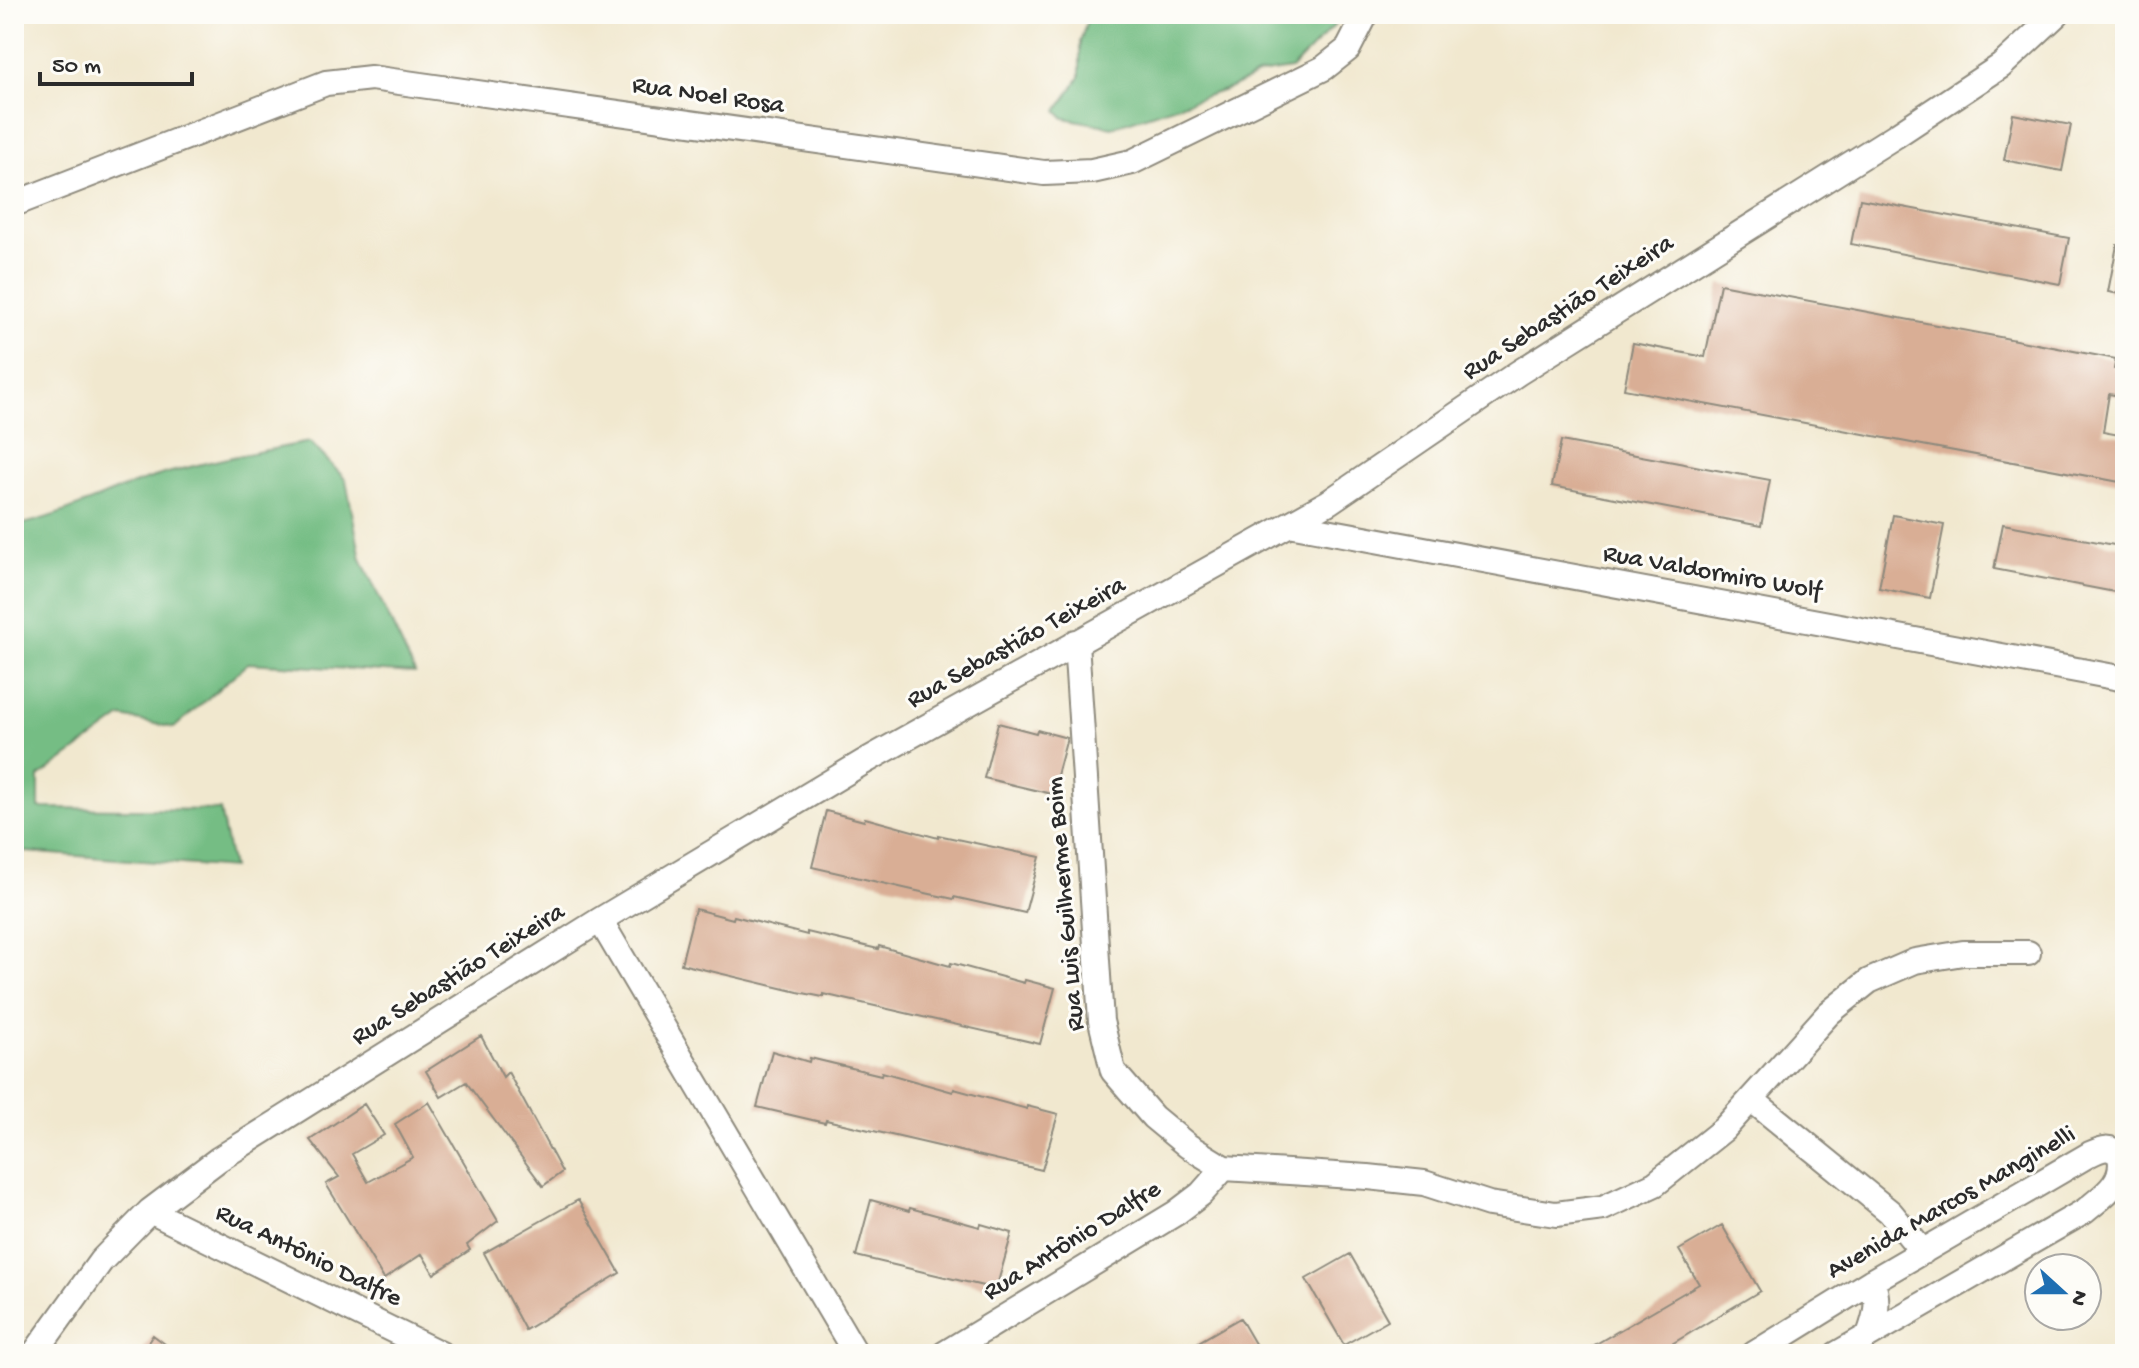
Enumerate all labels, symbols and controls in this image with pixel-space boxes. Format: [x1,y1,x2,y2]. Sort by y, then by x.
scale bar [40,36,192,86]
text: 50 m [52,53,101,82]
street label: Rua Noel Rosa [630,71,788,123]
street label: Rua Sebastião Teixeira [1458,228,1682,389]
street label: Rua Valdormiro Wolf [1600,540,1826,609]
street label: Rua Sebastião Teixeira [902,570,1133,717]
street label: Rua Luis Guilherme Boim [1040,776,1094,1032]
street label: Rua Sebastião Teixeira [347,897,573,1054]
street label: Avenida Marcos Manginelli [1822,1120,2082,1288]
street label: Rua Antônio Dalfre [978,1175,1168,1309]
street label: Rua Antônio Dalfre [210,1198,407,1316]
north arrow [2023,1252,2103,1332]
text: N [2063,1286,2093,1309]

